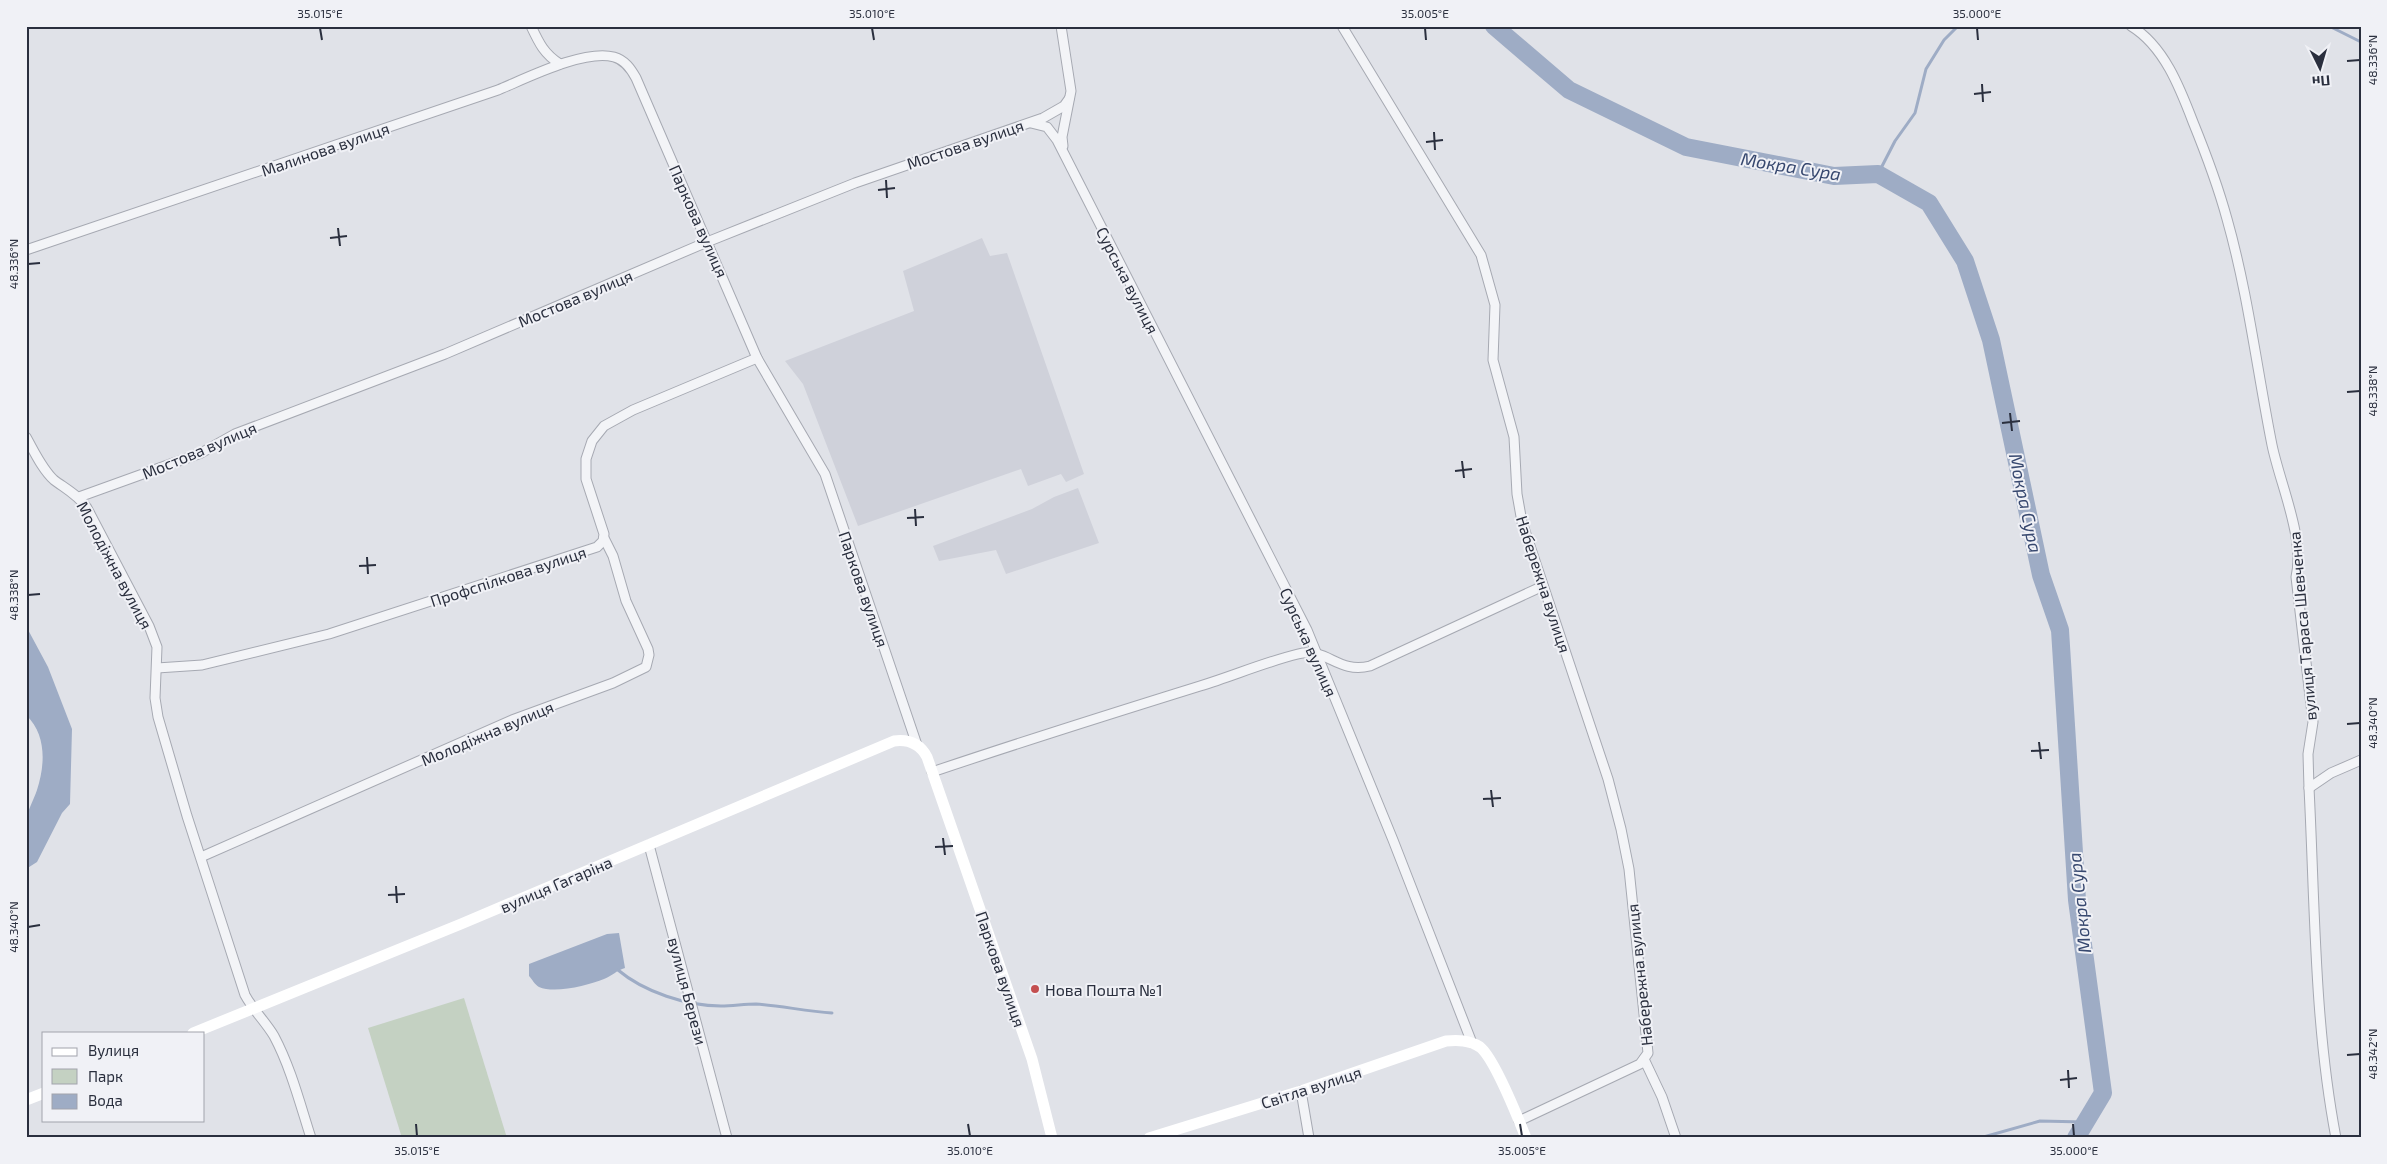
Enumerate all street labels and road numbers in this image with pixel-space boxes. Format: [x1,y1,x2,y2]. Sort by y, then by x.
street label: Мостова вулиця [904,115,1026,174]
street label: Малинова вулиця [258,118,392,181]
street label: Паркова вулиця [665,162,732,281]
street label: Сурська вулиця [1092,223,1163,337]
street label: Мостова вулиця [515,265,635,332]
street label: Мостова вулиця [139,417,259,484]
street label: Молодіжна вулиця [72,498,157,633]
street label: Набережна вулиця [1512,513,1575,655]
street label: Паркова вулиця [834,529,893,650]
street label: вулиця Тараса Шевченка [2284,531,2321,721]
street label: Профспілкова вулиця [428,542,589,611]
street label: Сурська вулиця [1276,585,1342,700]
street label: Молодіжна вулиця [418,697,556,770]
street label: вулиця Гагаріна [497,852,615,917]
street label: Набережна вулиця [1622,903,1657,1047]
street label: Паркова вулиця [971,909,1030,1030]
street label: вулиця Берези [664,935,711,1047]
street label: Світла вулиця [1258,1062,1364,1113]

